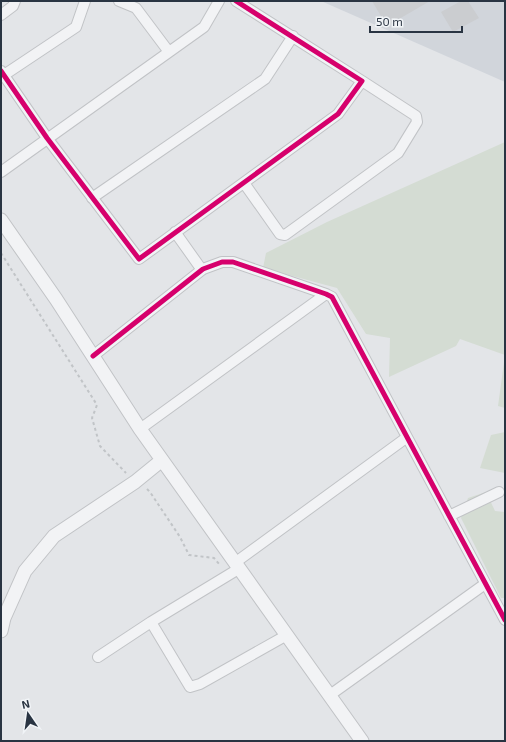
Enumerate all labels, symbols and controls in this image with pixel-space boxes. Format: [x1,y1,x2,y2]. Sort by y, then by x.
scale bar [370,8,462,34]
text: 50 m [376,14,403,28]
north arrow [8,694,48,734]
text: N [20,697,31,711]

